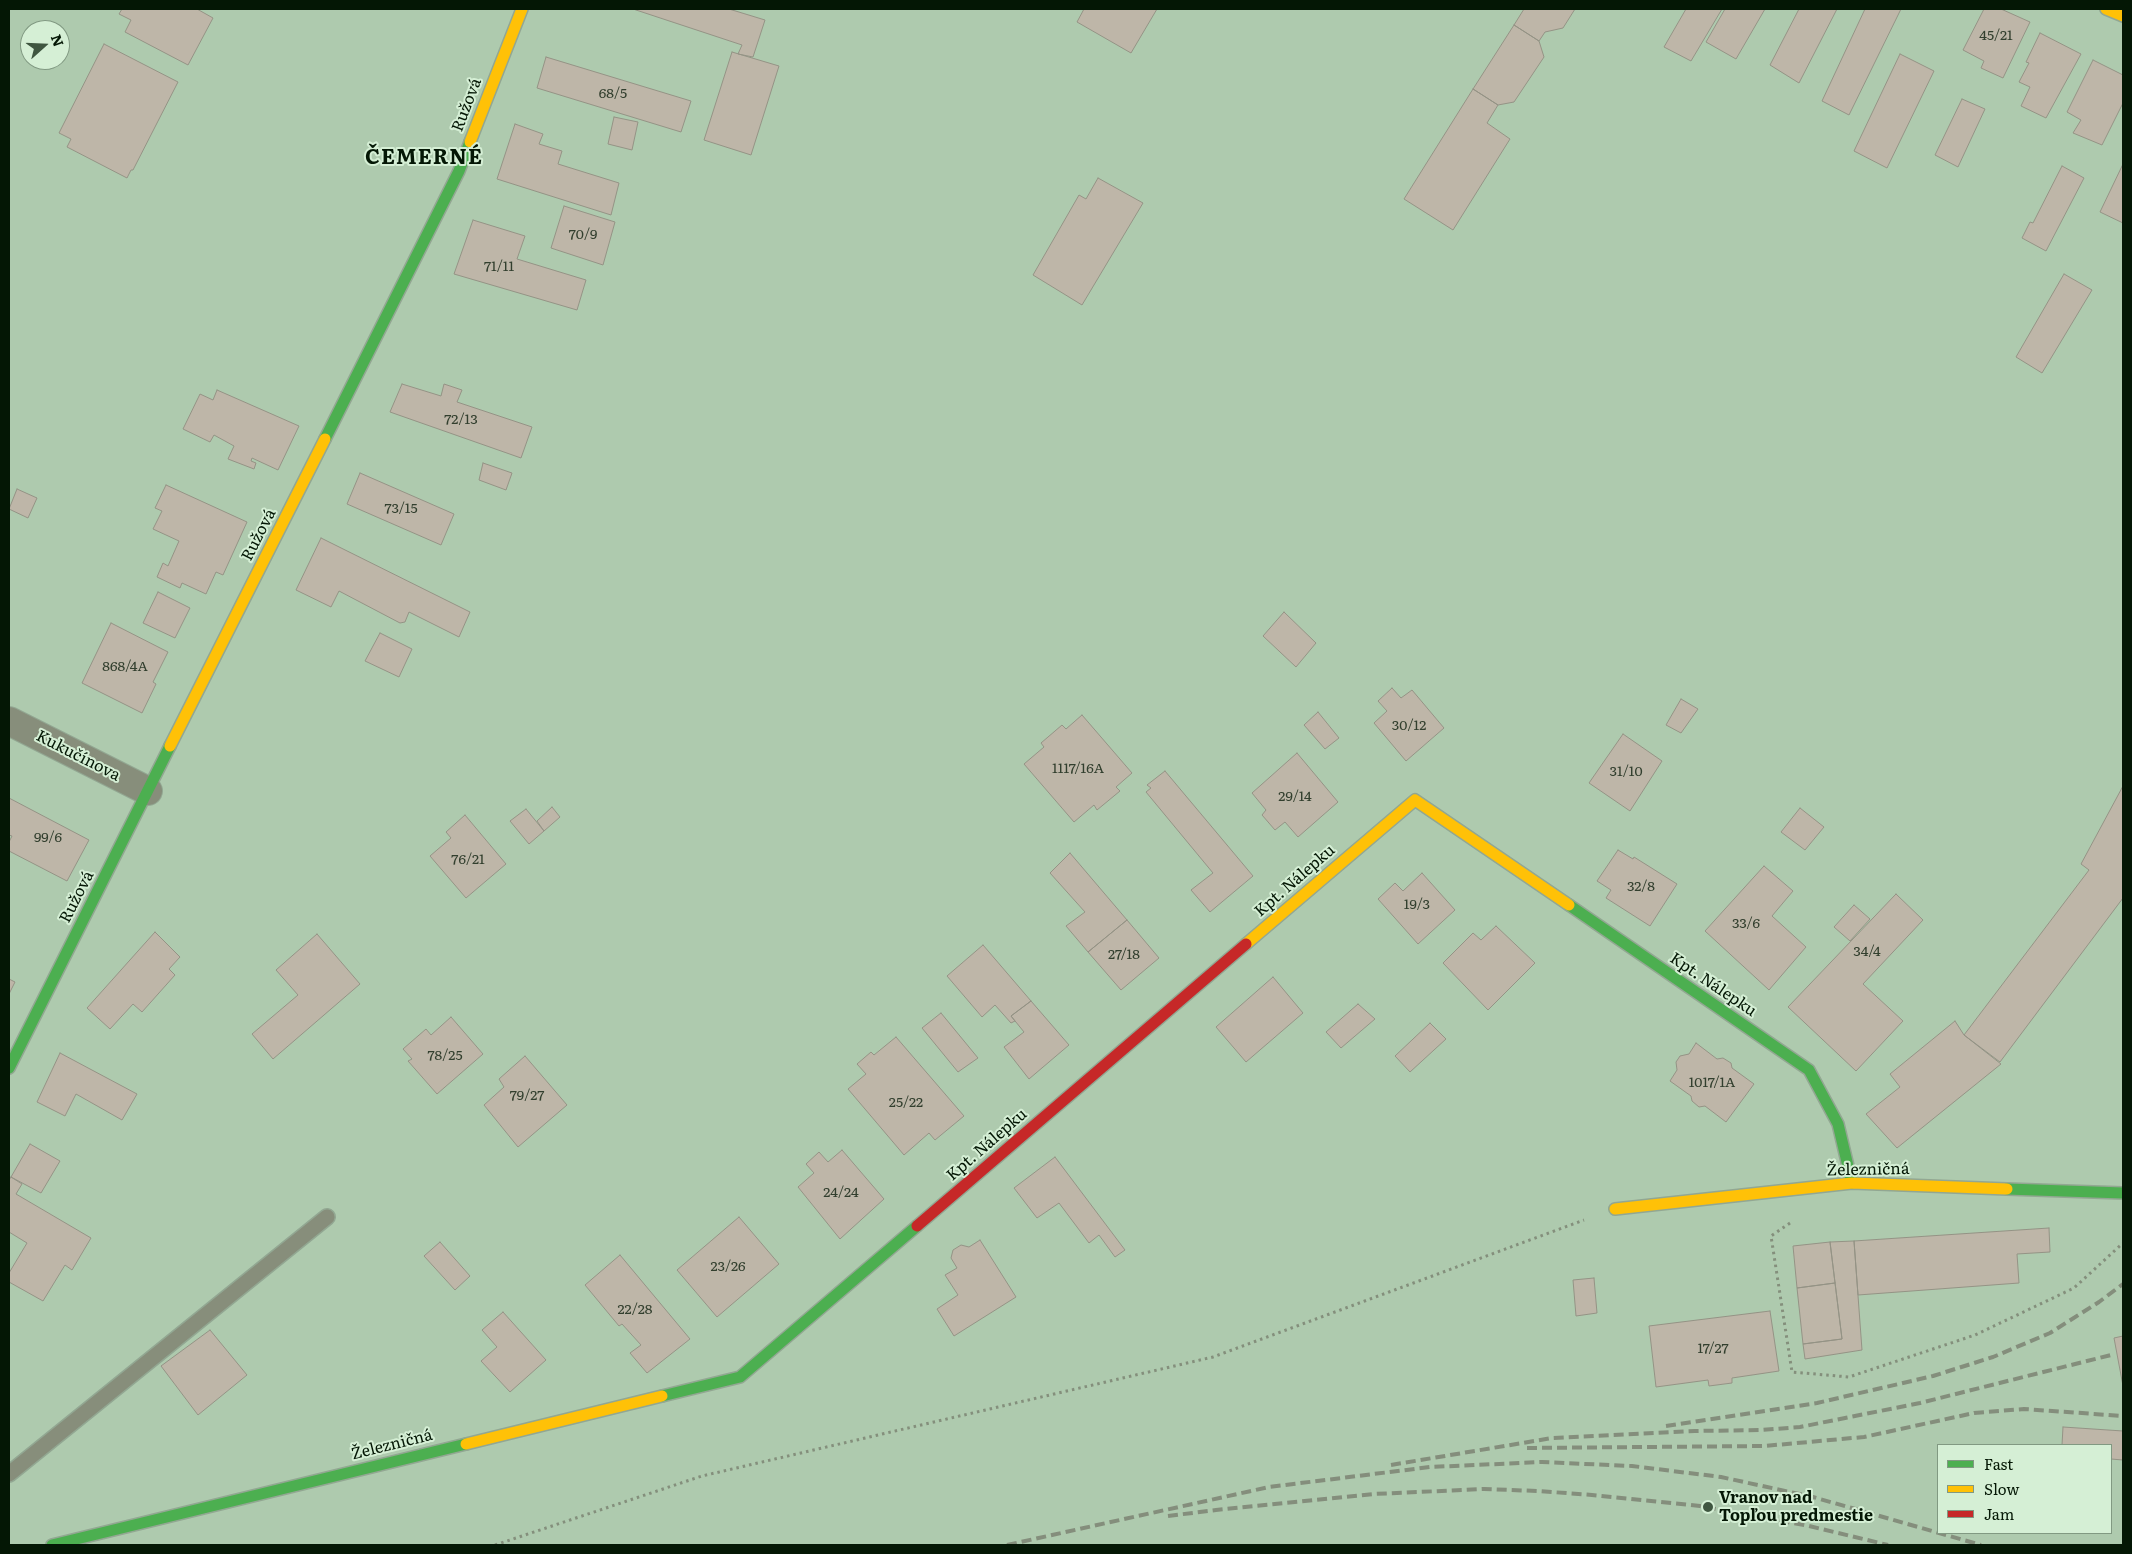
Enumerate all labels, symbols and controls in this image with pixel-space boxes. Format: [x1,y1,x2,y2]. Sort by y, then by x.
north arrow [20,20,70,70]
house number: 45/21 [1979,28,2013,44]
text: N [47,31,70,49]
street label: Ružová [448,76,486,134]
house number: 68/5 [599,86,627,102]
district label: ČEMERNÉ [364,145,484,171]
house number: 70/9 [569,227,597,243]
house number: 71/11 [484,259,514,275]
house number: 72/13 [444,412,478,428]
house number: 73/15 [384,501,418,517]
street label: Ružová [238,506,280,564]
house number: 868/4A [102,659,148,675]
house number: 30/12 [1392,718,1426,734]
street label: Kukučínova [33,727,123,785]
house number: 1117/16A [1052,761,1104,777]
house number: 31/10 [1609,764,1643,780]
house number: 29/14 [1278,789,1312,805]
house number: 99/6 [34,830,62,846]
street label: Kpt. Nálepku [1251,841,1339,921]
house number: 76/21 [451,852,485,868]
street label: Ružová [56,868,98,926]
house number: 32/8 [1627,879,1655,895]
house number: 19/3 [1404,897,1430,913]
house number: 33/6 [1732,916,1760,932]
house number: 34/4 [1853,944,1881,960]
house number: 27/18 [1108,947,1140,963]
street label: Kpt. Nálepku [1666,949,1760,1021]
house number: 78/25 [427,1048,463,1064]
house number: 1017/1A [1689,1075,1735,1091]
house number: 79/27 [510,1088,544,1104]
house number: 25/22 [889,1095,923,1111]
street label: Kpt. Nálepku [943,1105,1031,1185]
street label: Železničná [1826,1160,1910,1180]
house number: 24/24 [823,1185,859,1201]
house number: 23/26 [710,1259,746,1275]
house number: 22/28 [618,1302,652,1318]
house number: 17/27 [1697,1341,1729,1357]
street label: Železničná [349,1426,435,1464]
legend [1937,1444,2112,1534]
text: Fast [1984,1452,2013,1475]
text: Slow [1984,1477,2019,1500]
place label: Vranov nad Topľou predmestie [1719,1488,1873,1526]
marker: Vranov nad Topľou predmestie [1701,1500,1715,1514]
text: Jam [1984,1502,2014,1525]

